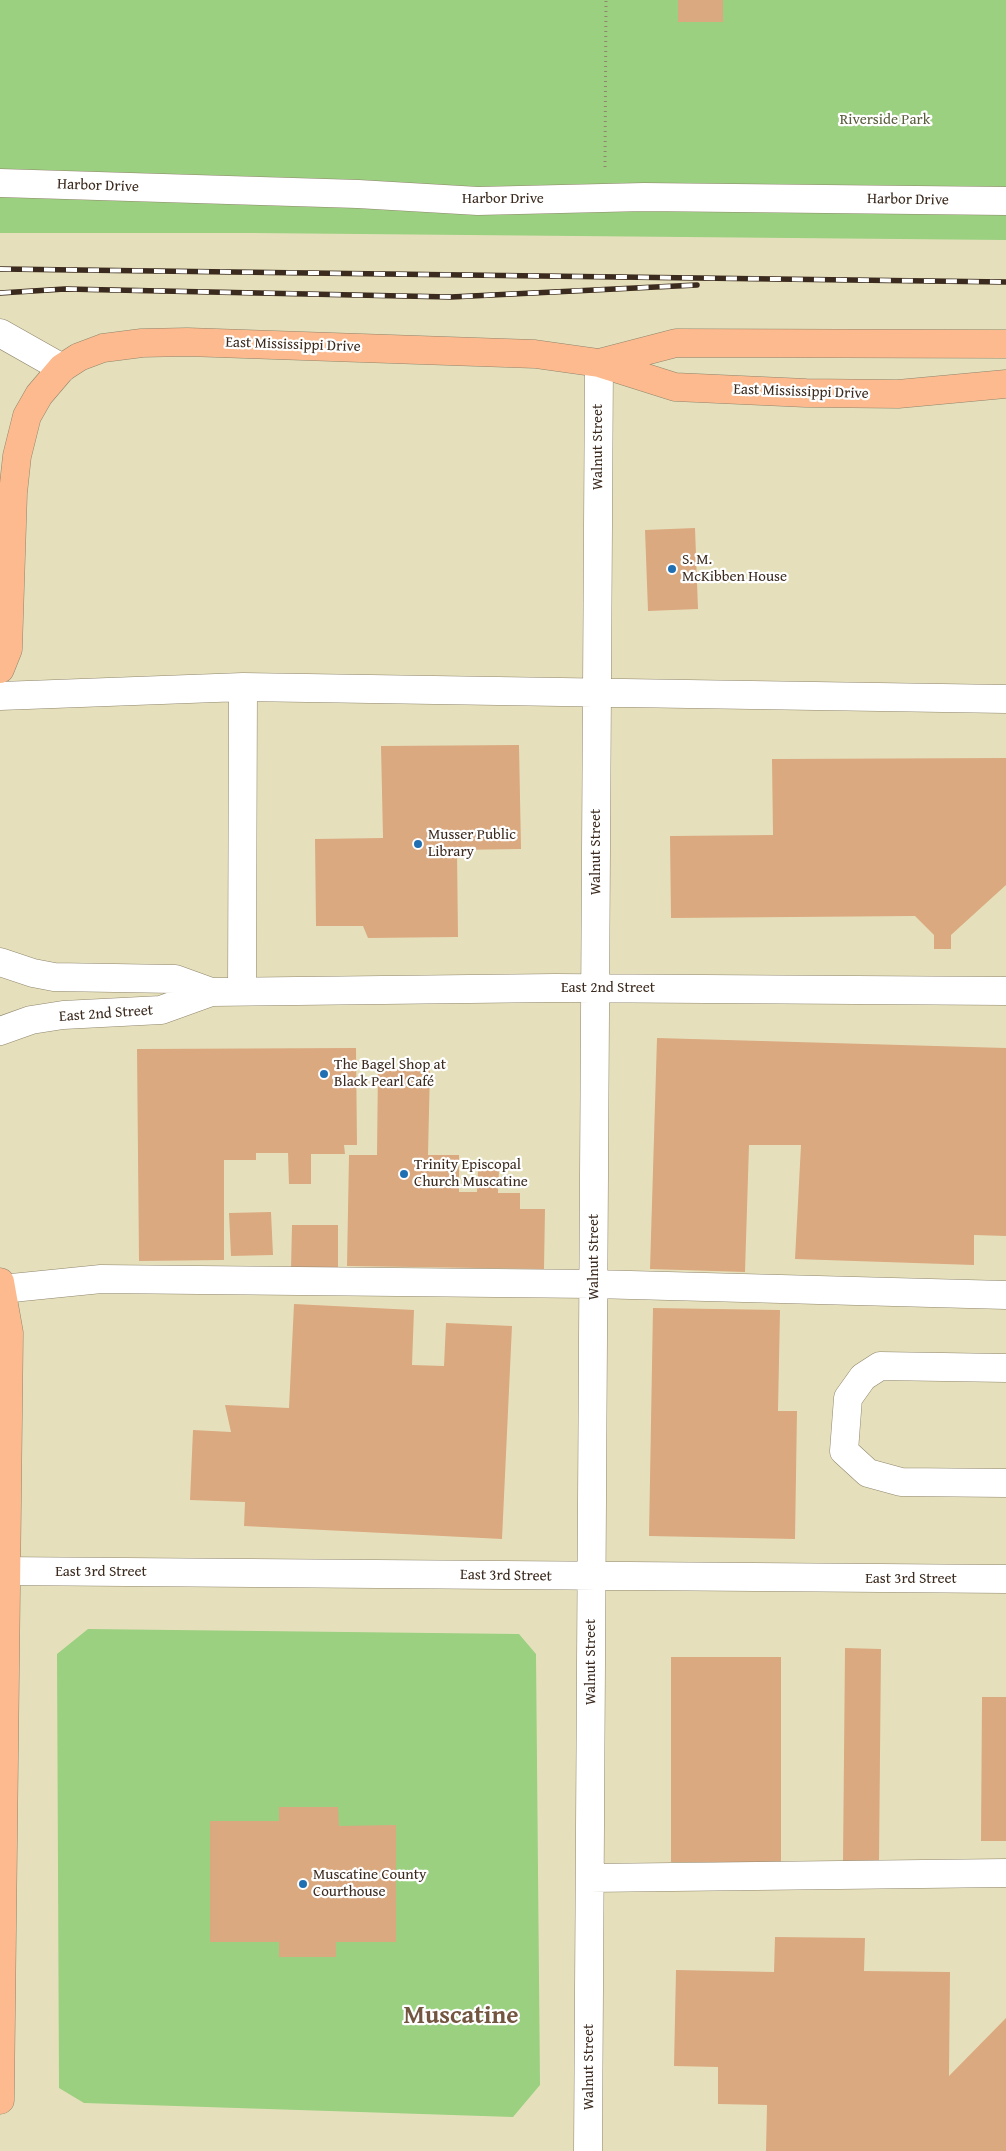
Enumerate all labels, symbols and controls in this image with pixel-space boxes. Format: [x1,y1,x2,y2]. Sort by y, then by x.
park label: Riverside Park [840,111,930,129]
street label: Harbor Drive [57,176,139,196]
street label: Harbor Drive [462,190,544,208]
street label: Harbor Drive [867,190,949,210]
street label: East Mississippi Drive [225,334,361,356]
street label: East Mississippi Drive [733,381,869,403]
street label: Walnut Street [589,404,607,490]
place label: S. M. McKibben House [682,551,787,586]
marker: S. M. McKibben House [666,563,678,575]
street label: Walnut Street [587,809,605,895]
place label: Musser Public Library [428,826,516,861]
marker: Musser Public Library [412,838,424,850]
street label: East 2nd Street [561,979,655,997]
street label: East 2nd Street [58,1002,154,1026]
place label: The Bagel Shop at Black Pearl Café [334,1056,446,1091]
marker: The Bagel Shop at Black Pearl Café [318,1068,330,1080]
place label: Trinity Episcopal Church Muscatine [414,1156,528,1191]
marker: Trinity Episcopal Church Muscatine [398,1168,410,1180]
street label: Walnut Street [585,1214,603,1300]
street label: East 3rd Street [55,1563,147,1581]
street label: East 3rd Street [460,1566,552,1586]
street label: East 3rd Street [865,1570,957,1588]
street label: Walnut Street [582,1619,600,1705]
place label: Muscatine County Courthouse [313,1866,426,1901]
marker: Muscatine County Courthouse [297,1878,309,1890]
district label: Muscatine [403,2002,519,2032]
street label: Walnut Street [580,2024,598,2110]

